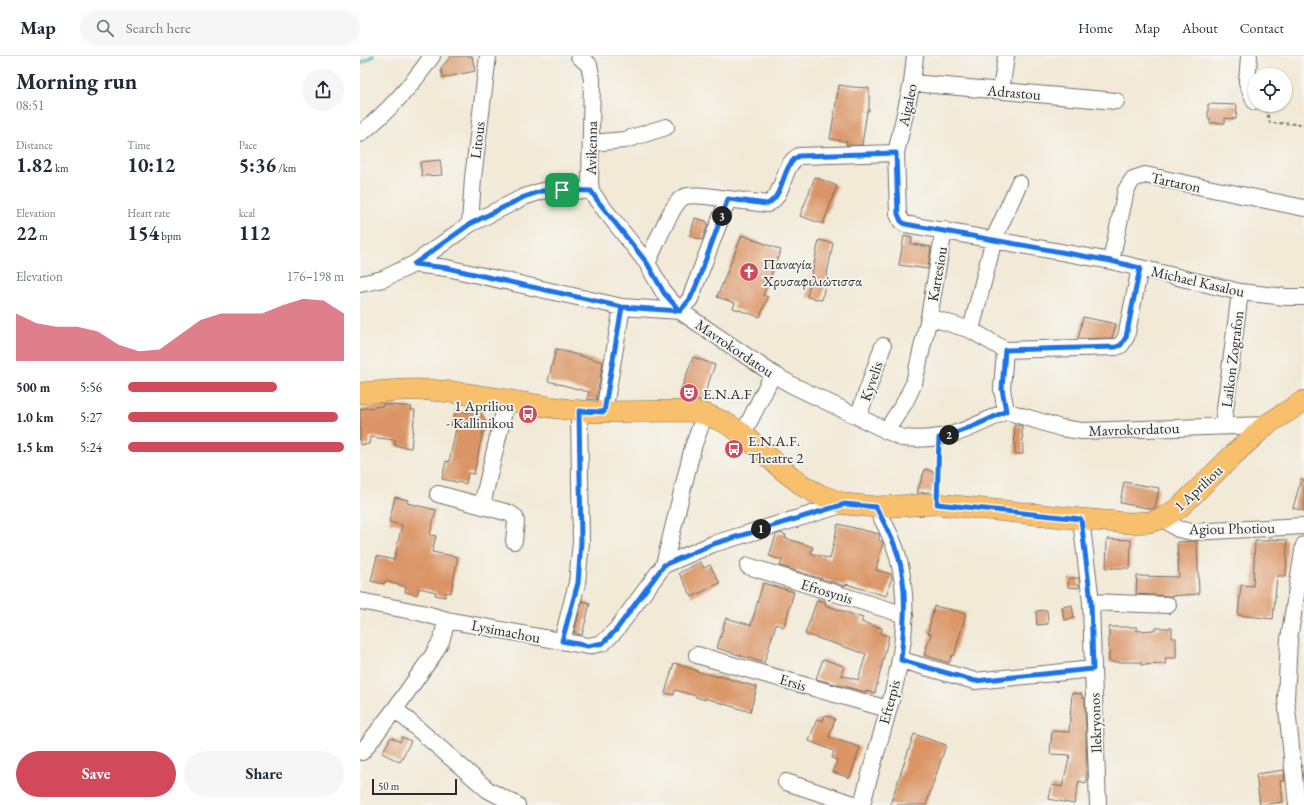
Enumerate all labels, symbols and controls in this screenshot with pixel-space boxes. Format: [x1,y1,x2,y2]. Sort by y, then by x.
search box [80,10,360,46]
text: Map [20,15,56,40]
icon: search [94,17,116,39]
text: Search here [126,18,191,37]
text: Home [1078,19,1113,37]
text: Map [1135,19,1160,37]
text: About [1182,19,1218,37]
text: Contact [1240,19,1284,37]
text: Morning run [16,67,137,96]
map controls [1248,68,1292,112]
button: locate [1248,68,1292,112]
button: share [302,69,344,111]
street label: Adrastou [985,80,1042,104]
street label: Aigaleo [893,82,921,129]
text: 08:51 [16,97,44,114]
street label: Litous [465,120,489,160]
street label: Avikenna [581,121,601,176]
text: Distance [16,138,53,152]
text: Time [127,138,150,152]
text: Pace [239,138,257,152]
text: 1.82 [16,152,53,178]
text: 10:12 [127,152,175,178]
text: 5:36 [239,152,276,178]
text: km [53,161,69,175]
text: /km [276,161,296,175]
street label: Tartaron [1149,167,1203,197]
pin [545,173,579,207]
icon: arrive [551,179,573,201]
text: Elevation [16,206,56,220]
text: Heart rate [127,206,170,220]
text: kcal [239,206,255,220]
pin: 3 [712,206,732,226]
text: 3 [719,209,725,223]
text: 22 [16,220,37,246]
text: 154 [127,220,159,246]
text: 112 [239,220,270,246]
text: m [37,229,48,243]
text: bpm [159,229,181,243]
street label: Kartesiou [923,245,951,303]
place label: Παναγία Χρυσαφιλιώτισσα [762,254,862,290]
church icon: Παναγία Χρυσαφιλιώτισσα [738,261,760,283]
street label: Michael Kasalou [1149,261,1247,301]
text: Elevation [16,268,63,285]
text: 176–198 m [287,268,344,285]
street label: Laikon Zografon [1217,309,1247,409]
street label: Mavrokordatou [692,315,778,381]
street label: Kyvelis [855,358,887,403]
text: 500 m [16,379,50,396]
text: 5:56 [80,379,102,396]
theatre icon: E.N.A.F [678,382,700,404]
place label: E.N.A.F [703,384,752,403]
place label: 1 Apriliou - Kallinikou [446,396,514,432]
bus stop icon: 1 Apriliou - Kallinikou [517,403,539,425]
text: 1.0 km [16,409,54,426]
text: 5:27 [80,409,102,426]
street label: Mavrokordatou [1088,418,1180,440]
pin: 2 [939,425,959,445]
text: 2 [946,428,952,442]
place label: E.N.A.F. Theatre 2 [748,431,804,467]
bus stop icon: E.N.A.F. Theatre 2 [723,438,745,460]
text: 1.5 km [16,439,54,456]
text: 5:24 [80,439,102,456]
street label: 1 Apriliou [1170,461,1226,515]
street label: Agiou Photiou [1188,518,1275,538]
pin: 1 [751,519,771,539]
text: 1 [758,522,764,536]
street label: Efrosynis [799,574,855,608]
street label: Lysimachou [470,615,542,647]
street label: Ersis [777,669,809,695]
street label: Efterpis [874,678,904,726]
street label: Ilekryonos [1084,692,1106,754]
button: Save [16,751,176,797]
button: Share [184,751,344,797]
scale bar [372,777,457,796]
text: 50 m [378,779,399,793]

